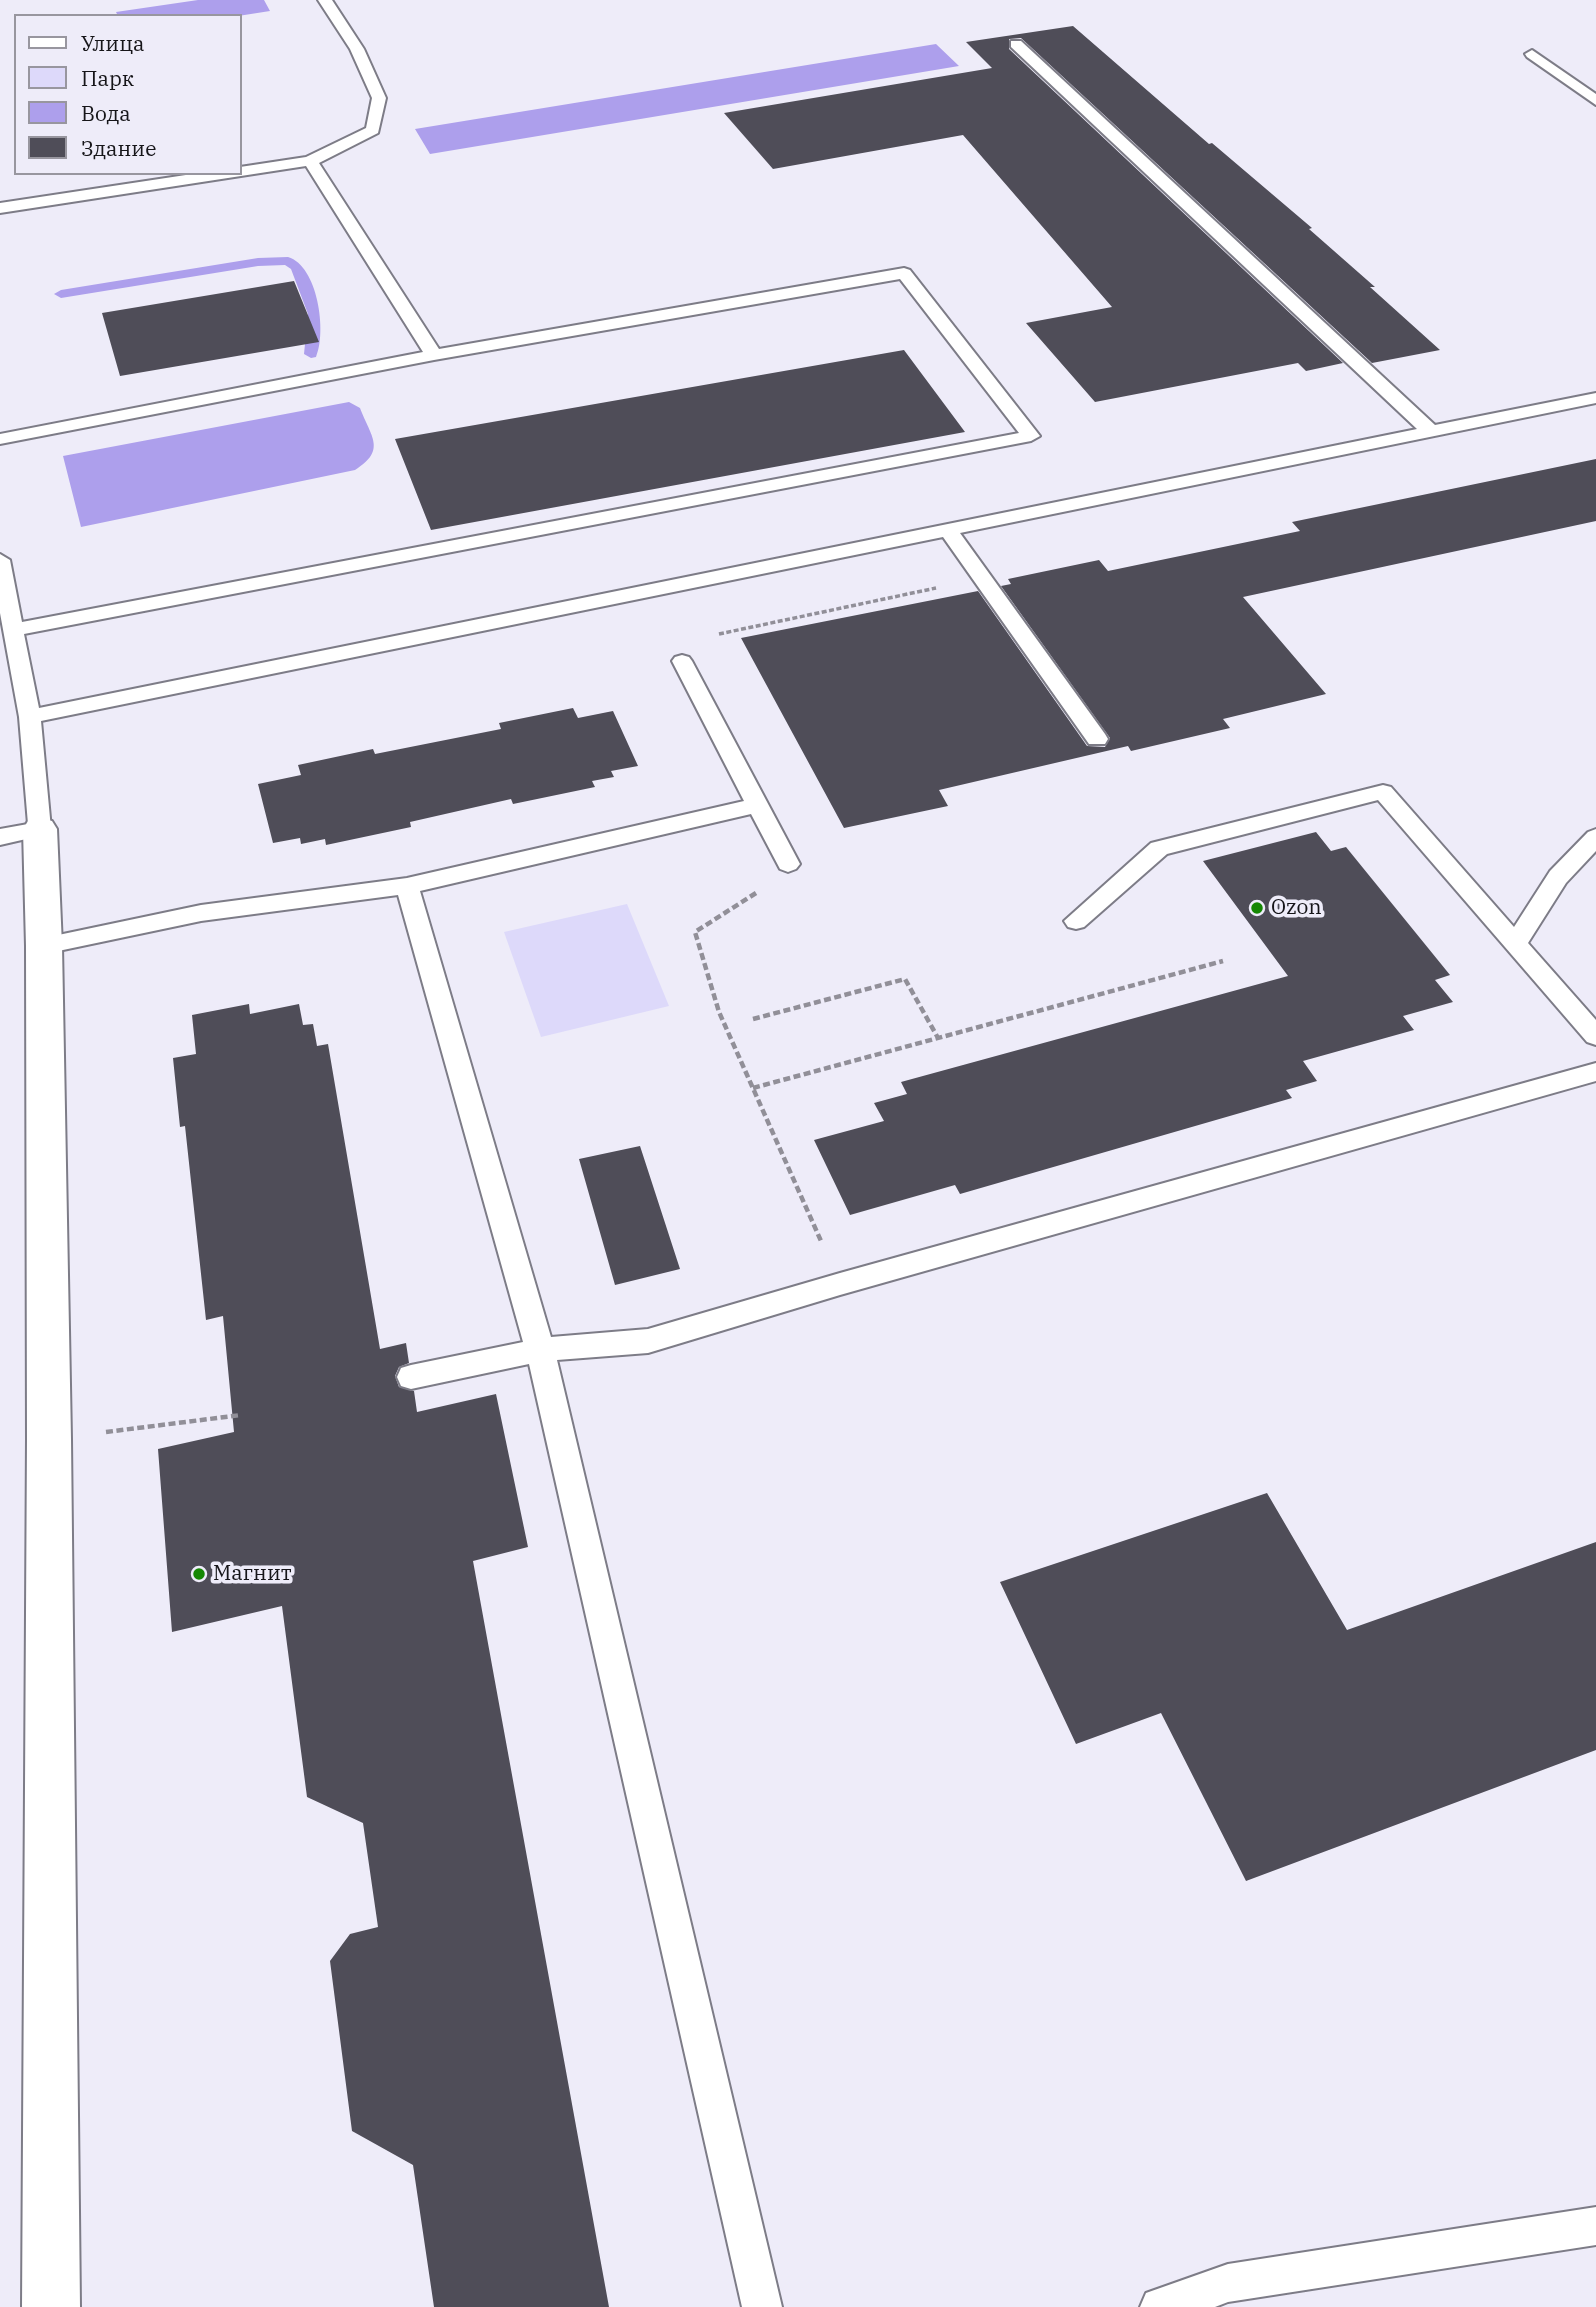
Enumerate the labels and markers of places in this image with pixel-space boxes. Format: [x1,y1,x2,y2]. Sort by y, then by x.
place label: Ozon [1271,895,1322,921]
marker: Ozon [1249,900,1265,916]
place label: Магнит [213,1561,292,1587]
marker: Магнит [191,1566,207,1582]

